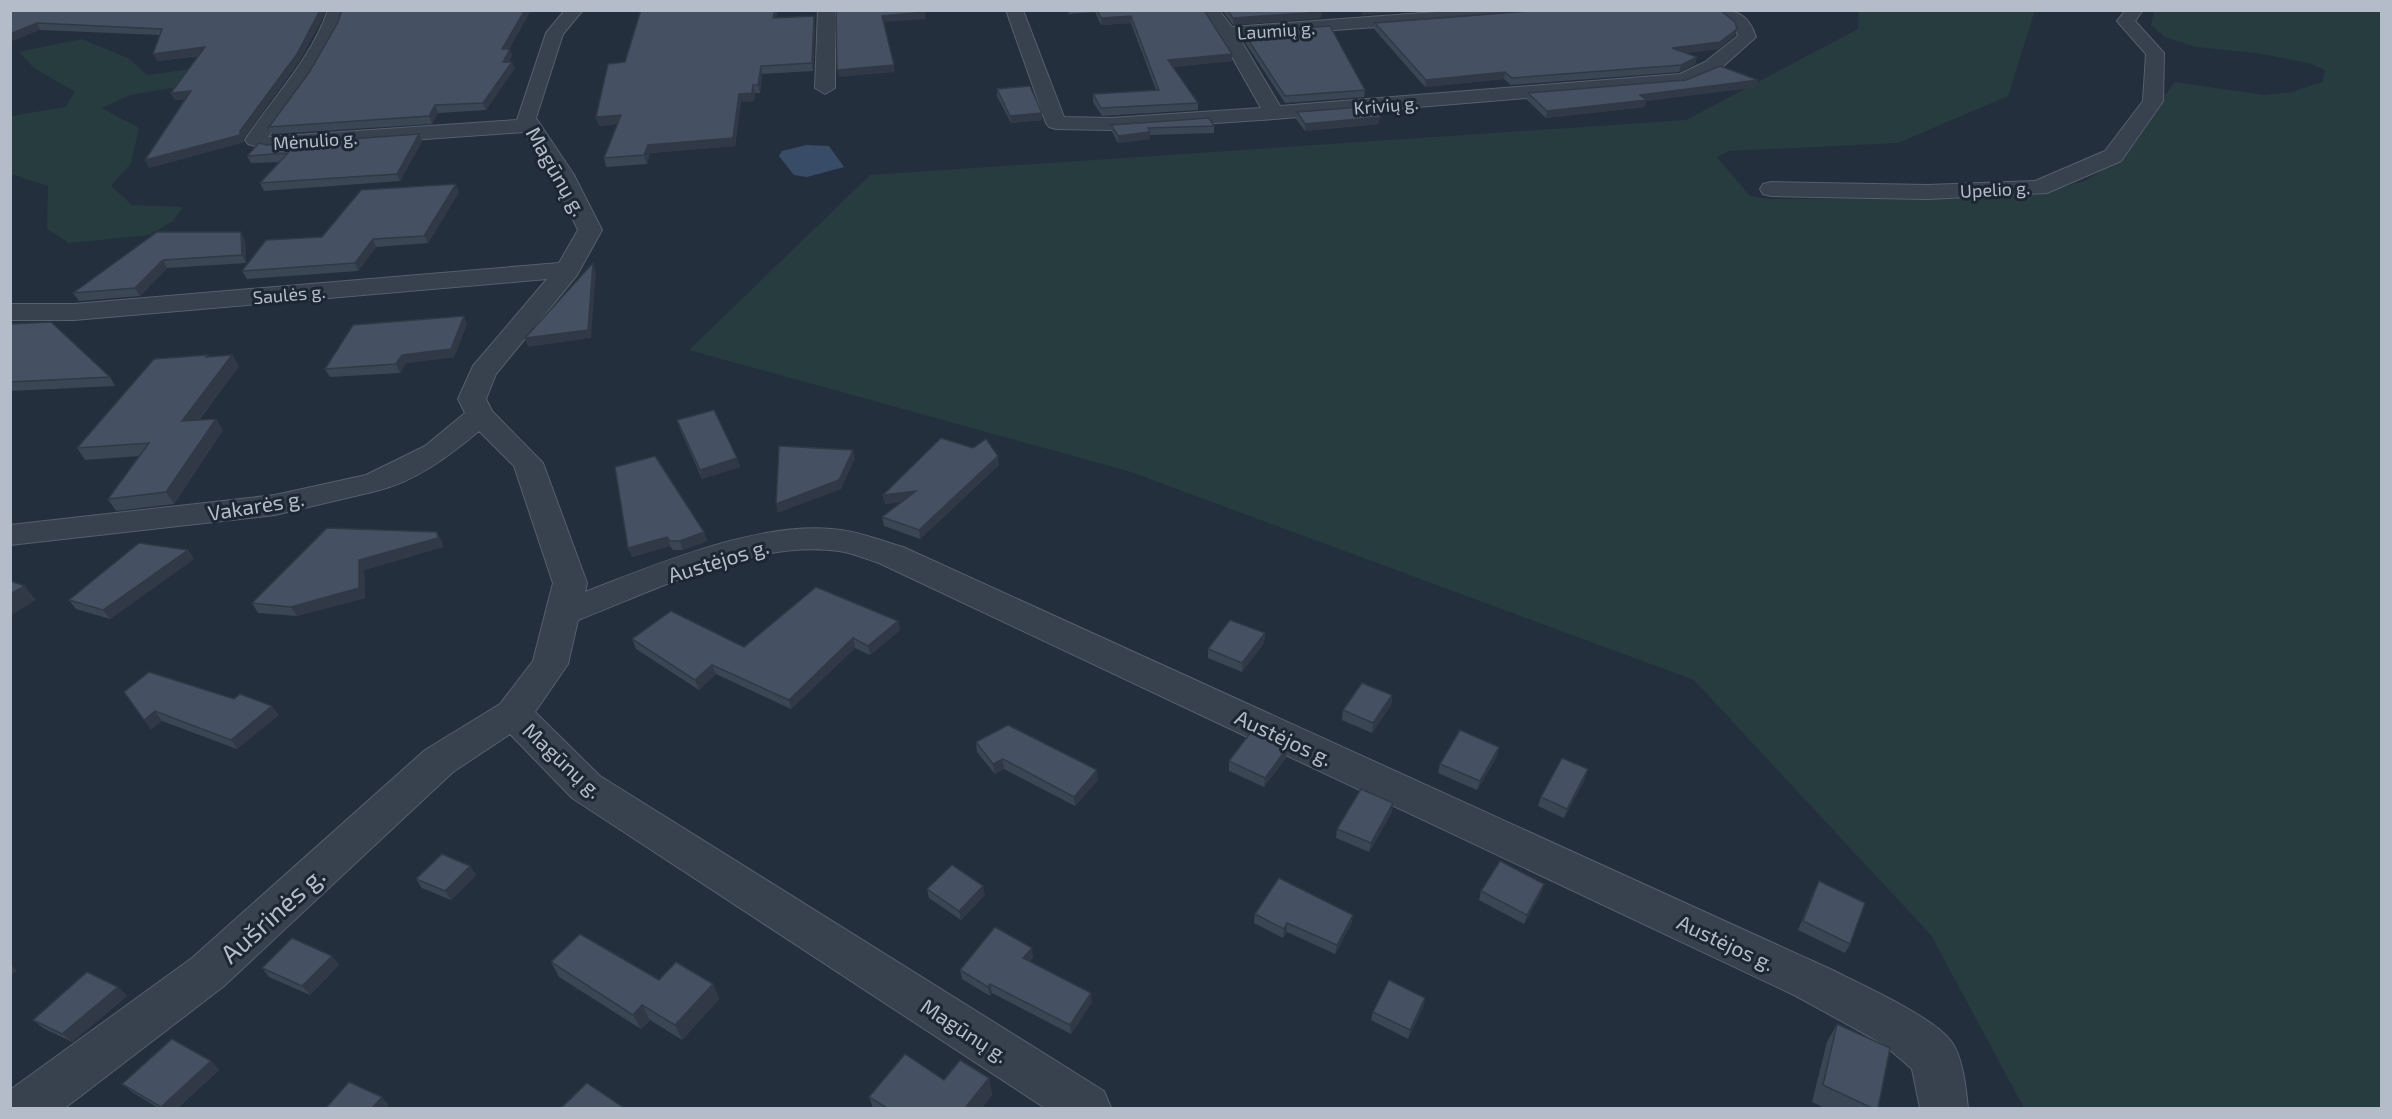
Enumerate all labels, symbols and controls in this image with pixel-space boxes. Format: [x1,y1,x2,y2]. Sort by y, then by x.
street label: Laumių g. [1236,16,1316,44]
street label: Krivių g. [1353,91,1419,119]
street label: Magūnų g. [521,122,593,220]
street label: Mėnulio g. [272,126,358,154]
street label: Upelio g. [1959,176,2031,202]
street label: Saulės g. [252,280,326,308]
street label: Vakarės g. [206,485,306,525]
street label: Austėjos g. [665,533,772,588]
street label: Austėjos g. [1231,704,1336,771]
street label: Magūnų g. [518,717,608,803]
street label: Aušrinės g. [213,859,331,969]
street label: Austėjos g. [1673,909,1778,976]
street label: Magūnų g. [917,993,1013,1067]

